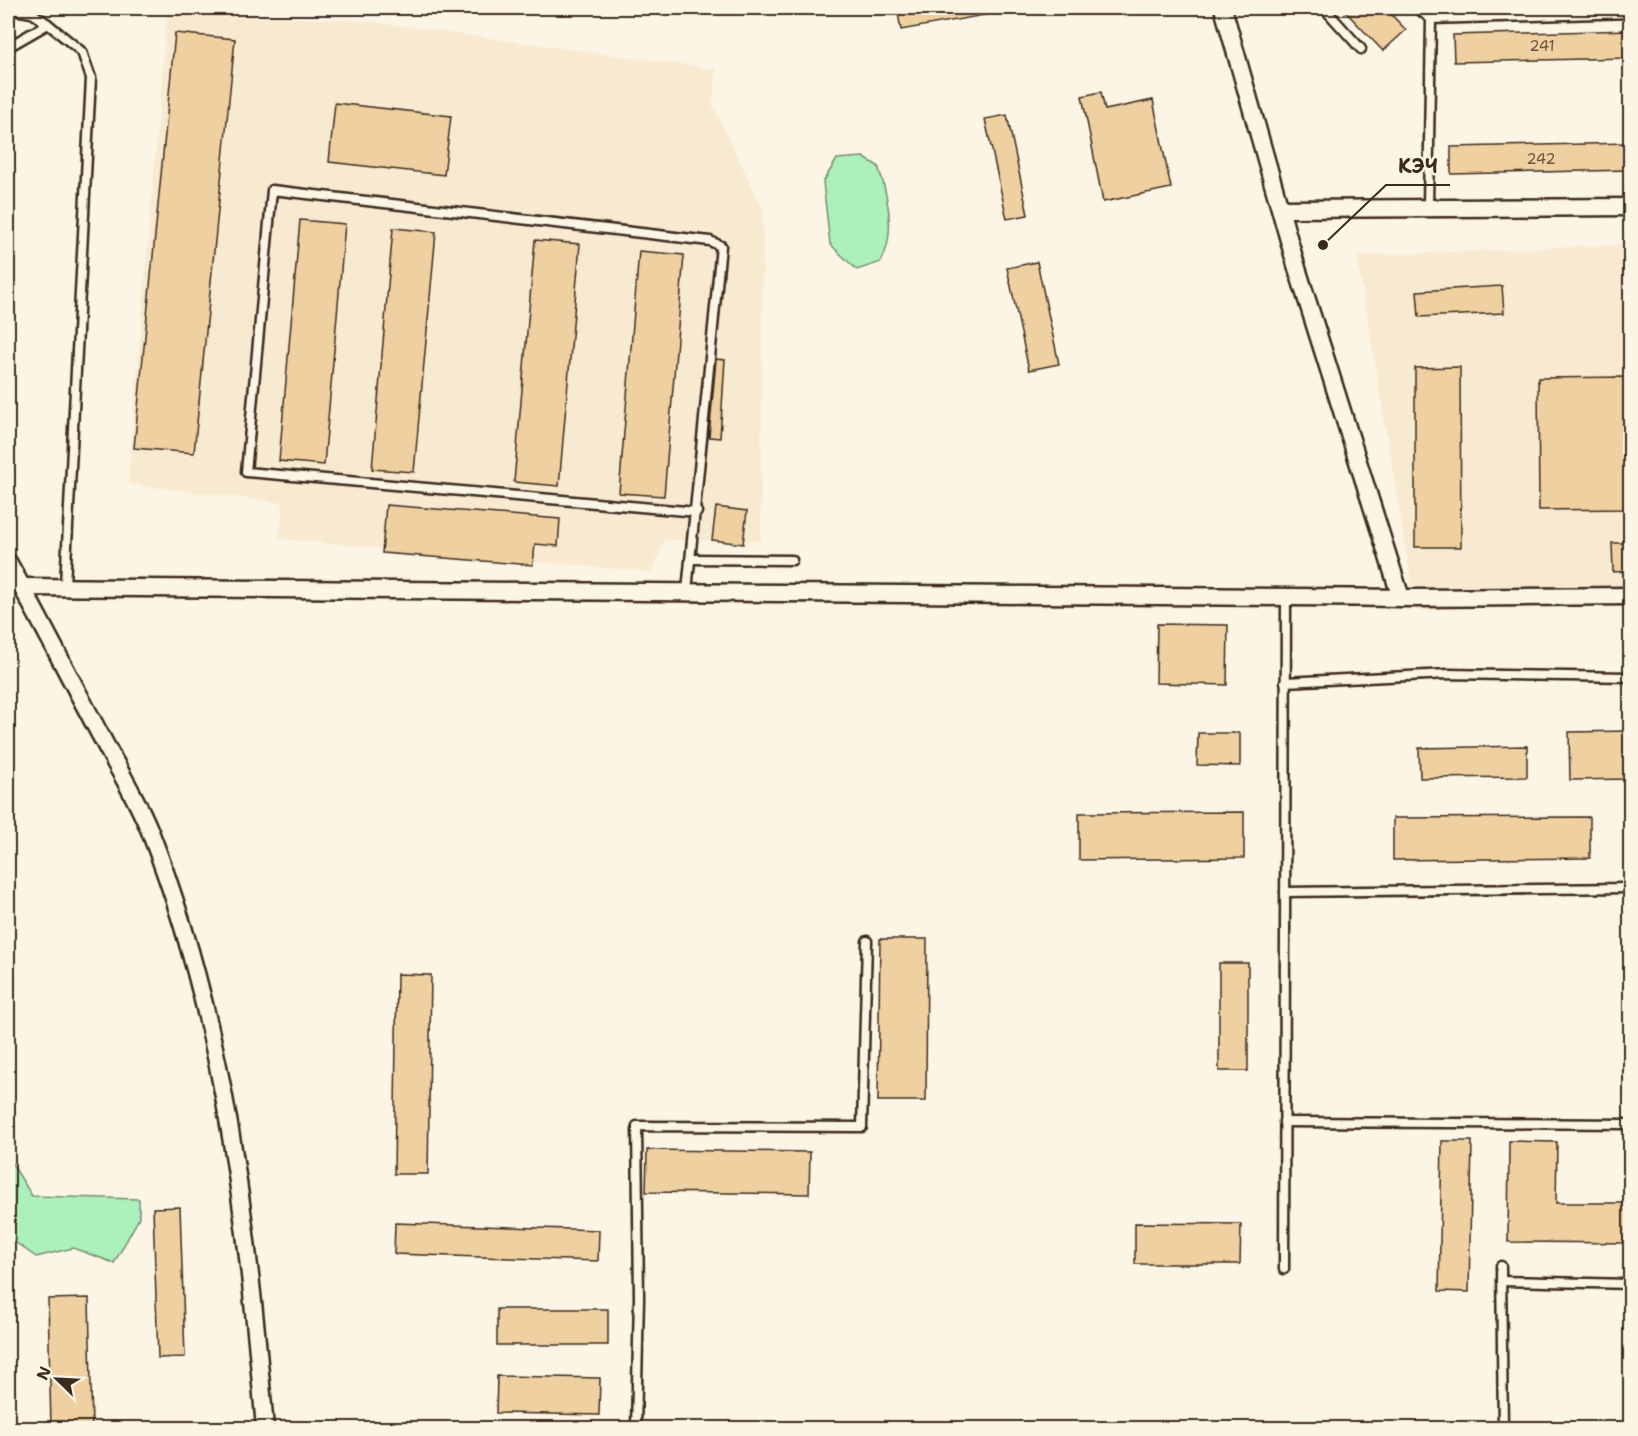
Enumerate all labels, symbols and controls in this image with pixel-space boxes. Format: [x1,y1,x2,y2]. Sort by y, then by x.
house number: 241 [1529,36,1555,56]
callout: КЭЧ [1386,147,1450,185]
house number: 242 [1526,149,1556,169]
text: КЭЧ [1398,153,1438,179]
north arrow [27,1349,87,1409]
text: N [32,1363,56,1383]

